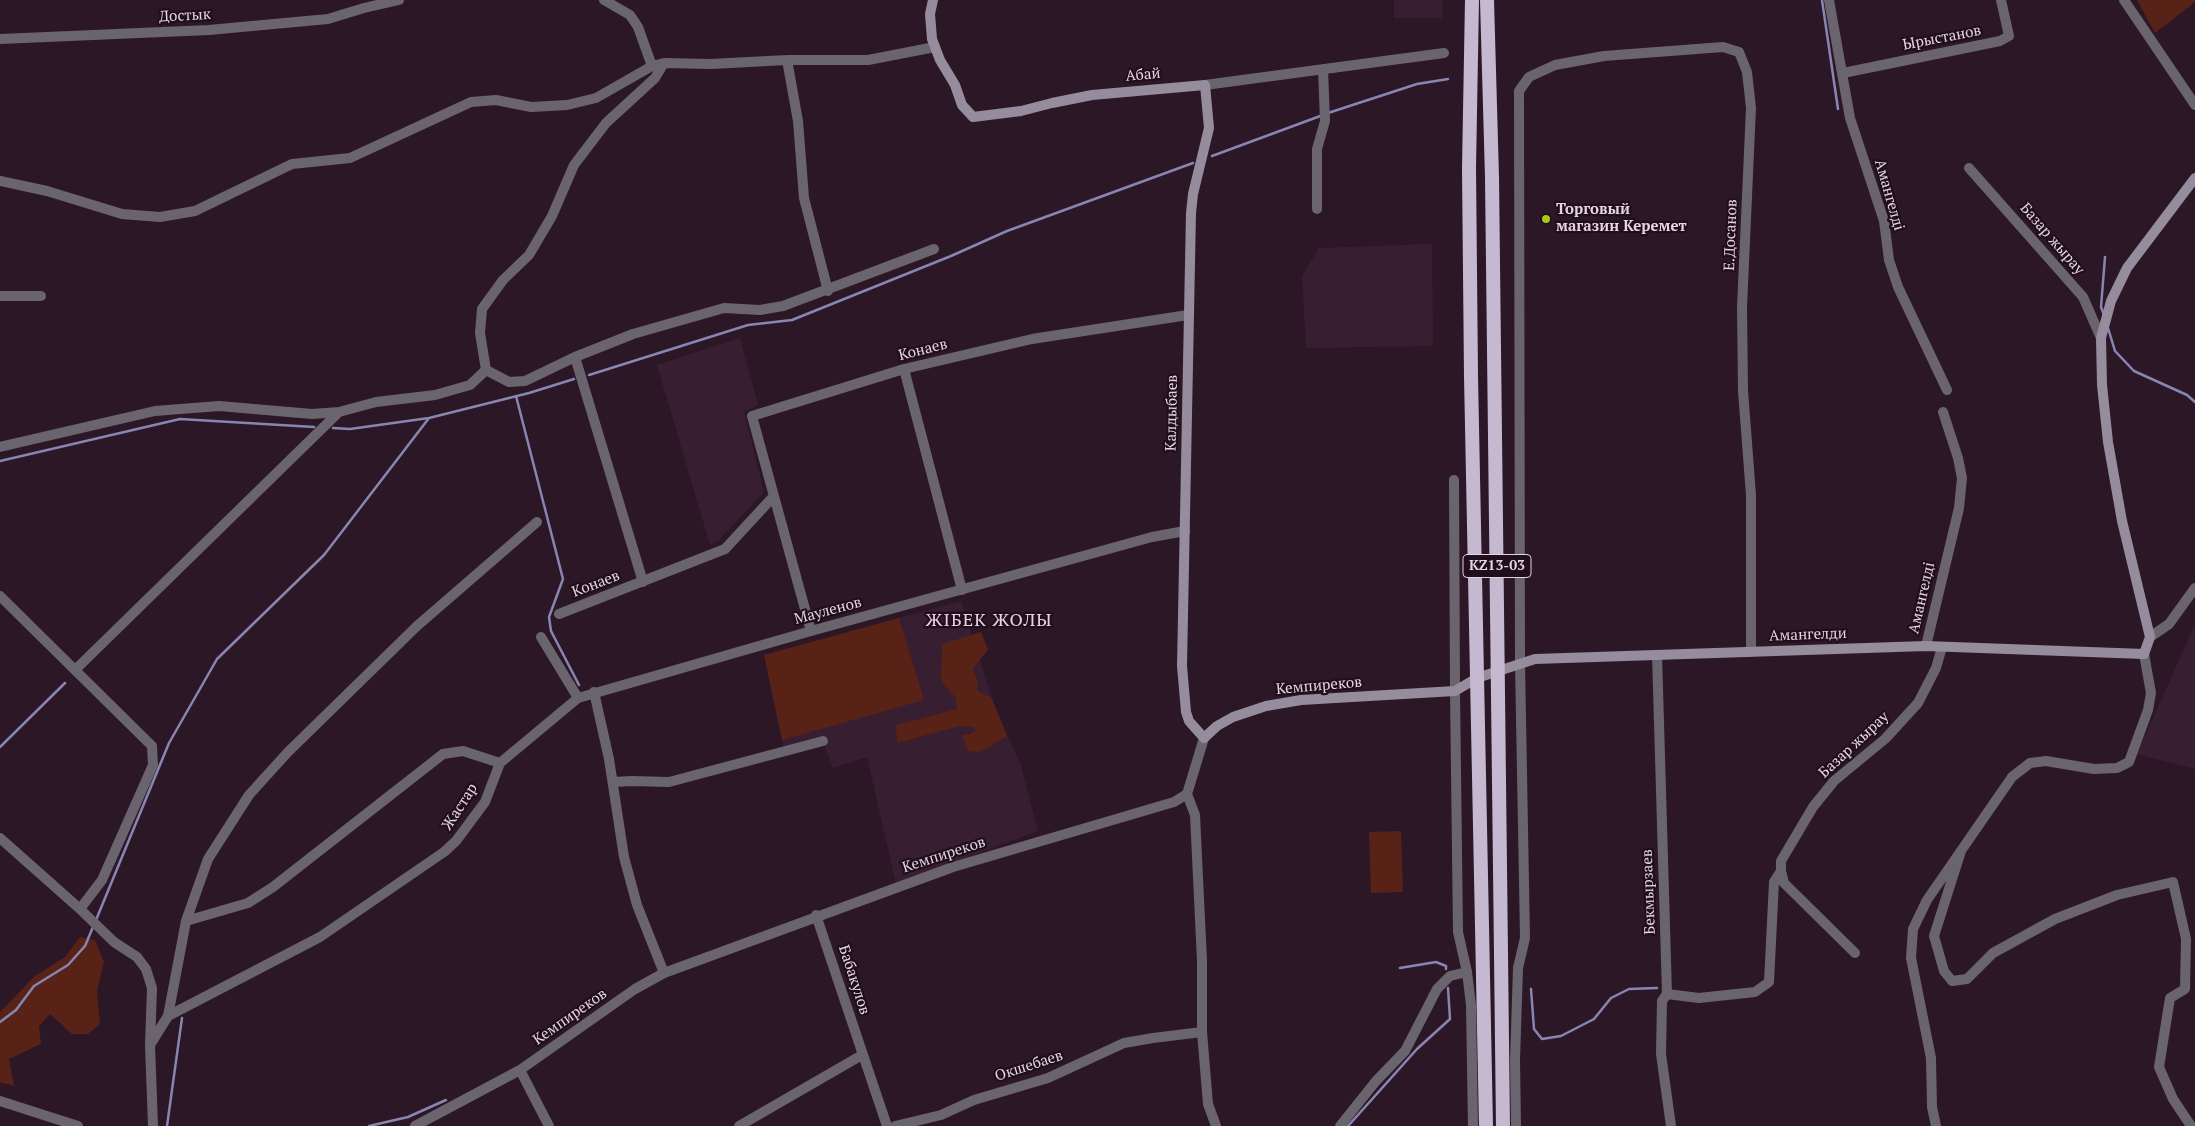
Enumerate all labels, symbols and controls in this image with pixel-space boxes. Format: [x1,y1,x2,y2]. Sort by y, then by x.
street label: Достык [159,6,211,26]
street label: Ырыстанов [1901,22,1983,54]
street label: Абай [1125,65,1161,85]
street label: Амангелді [1870,157,1908,233]
street label: Е.Досанов [1721,199,1741,271]
street label: Базар жырау [2016,199,2088,279]
place label: Торговый магазин Керемет [1556,201,1687,236]
marker: Торговый магазин Керемет [1540,213,1552,225]
street label: Конаев [897,335,949,365]
street label: Калдыбаев [1162,375,1182,451]
road number: KZ13-03 [1463,554,1531,578]
street label: Амангелді [1905,560,1939,636]
street label: Конаев [570,567,622,601]
street label: Мауленов [792,593,864,629]
district label: ЖІБЕК ЖОЛЫ [924,610,1054,632]
street label: Амангелди [1769,625,1847,645]
street label: Кемпиреков [1275,673,1363,699]
street label: Базар жырау [1815,708,1893,782]
street label: Жастар [438,780,482,834]
street label: Кемпиреков [900,833,988,877]
street label: Бекмырзаев [1639,849,1659,935]
street label: Бабакулов [834,943,874,1017]
street label: Кемпиреков [530,985,610,1049]
street label: Окшебаев [993,1047,1065,1085]

